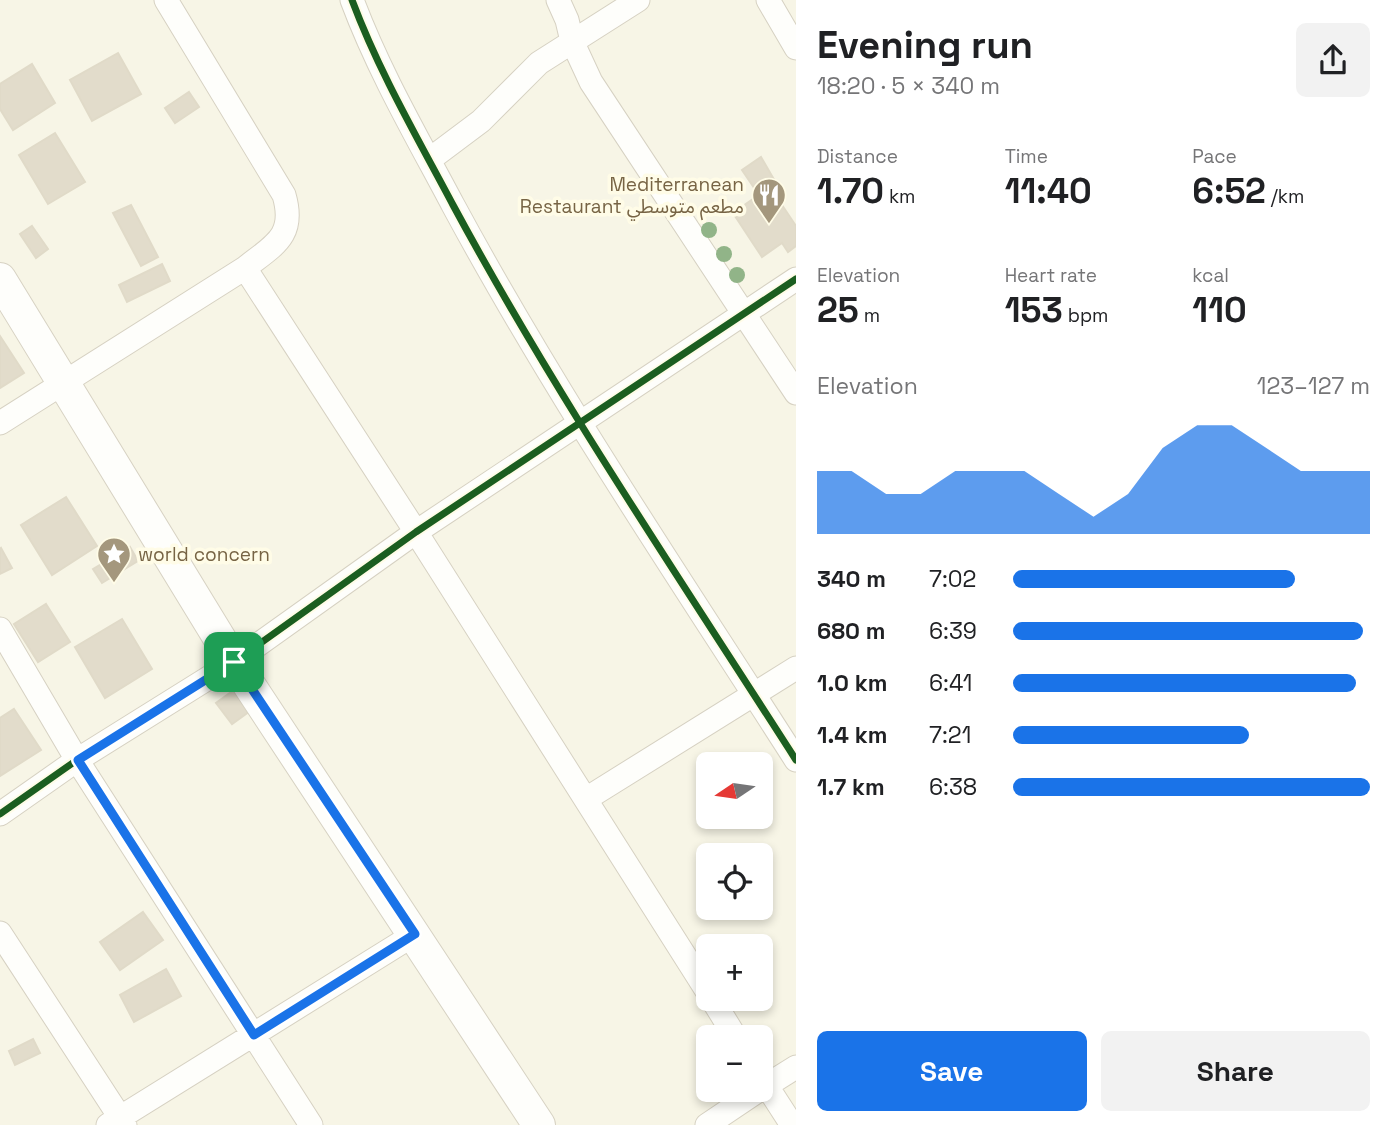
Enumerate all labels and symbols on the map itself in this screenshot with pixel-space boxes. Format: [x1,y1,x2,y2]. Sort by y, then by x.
place label: Mediterranean Restaurant مطعم متوسطي [520,172,744,221]
restaurant icon: Mediterranean Restaurant مطعم متوسطي [750,176,788,225]
place icon: world concern [95,535,133,584]
place label: world concern [138,542,270,567]
pin [204,632,264,692]
north arrow [696,752,774,830]

